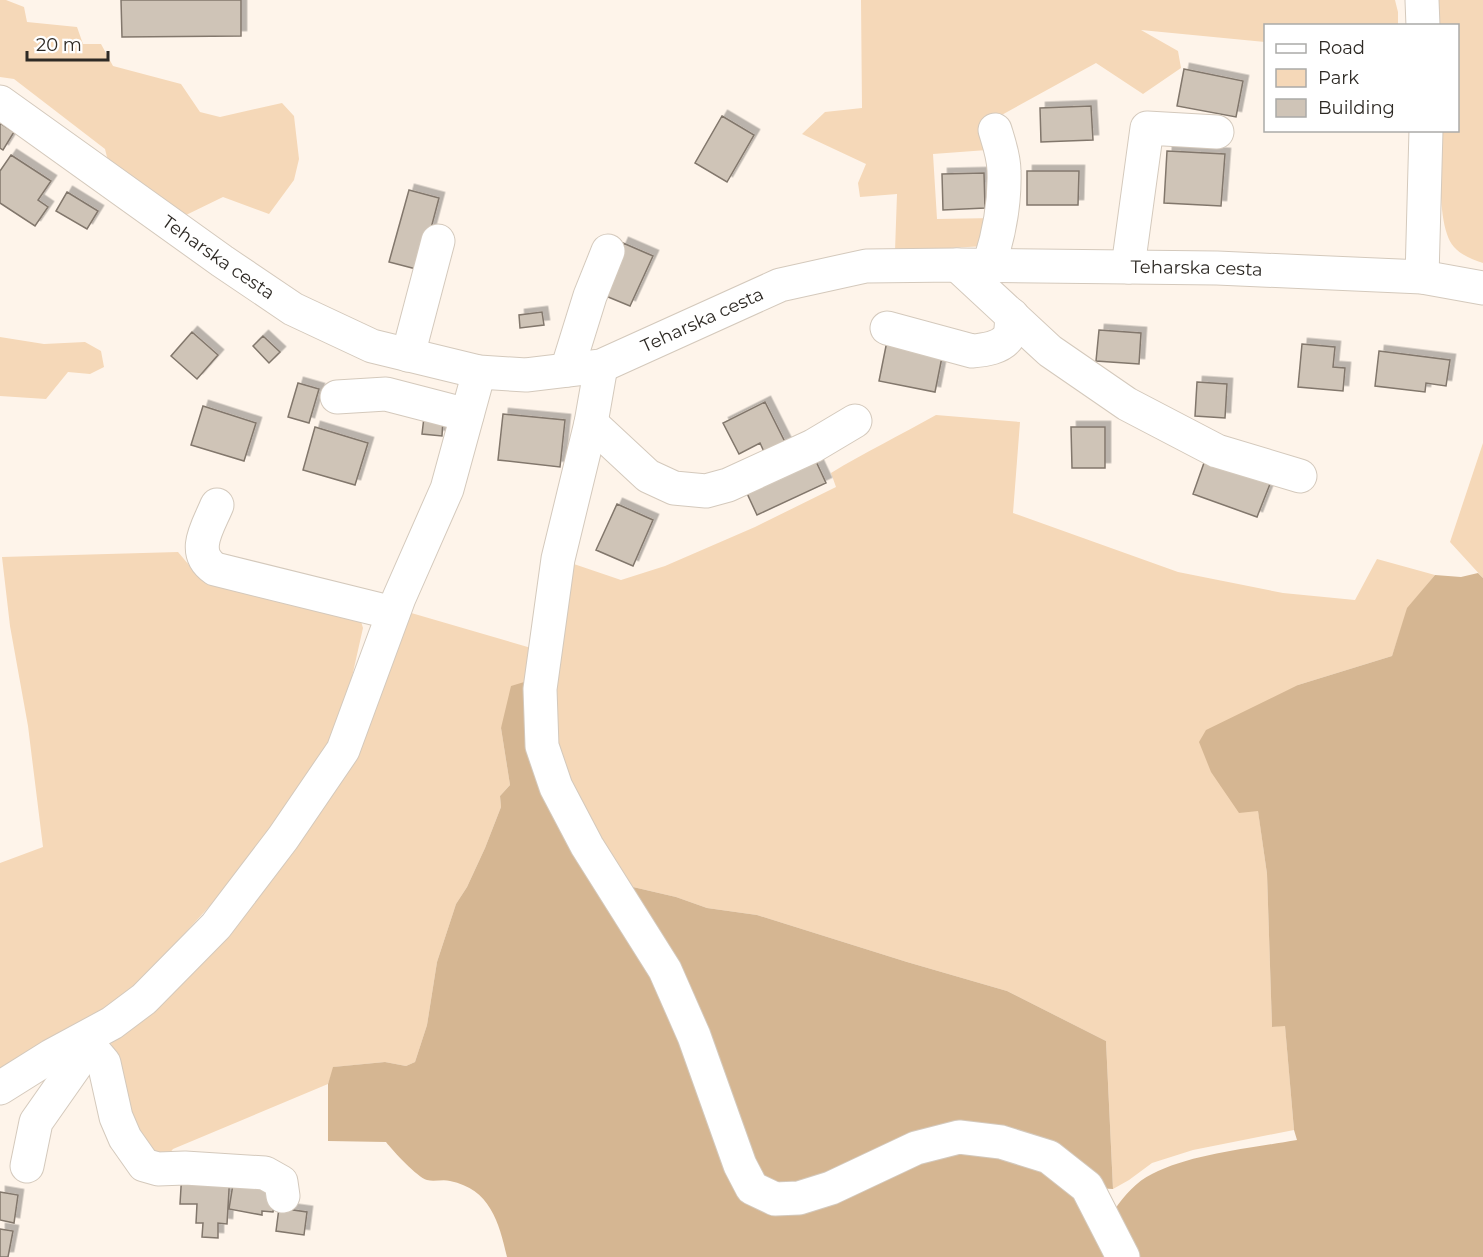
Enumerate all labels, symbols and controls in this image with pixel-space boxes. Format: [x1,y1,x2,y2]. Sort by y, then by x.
scale bar [27,24,108,62]
legend [1264,24,1459,132]
text: 20 m [36,34,82,56]
text: Road [1318,37,1365,59]
text: Park [1318,67,1359,89]
text: Building [1318,97,1395,119]
street label: Teharska cesta [158,211,279,304]
street label: Teharska cesta [1130,256,1263,281]
street label: Teharska cesta [638,283,767,357]

